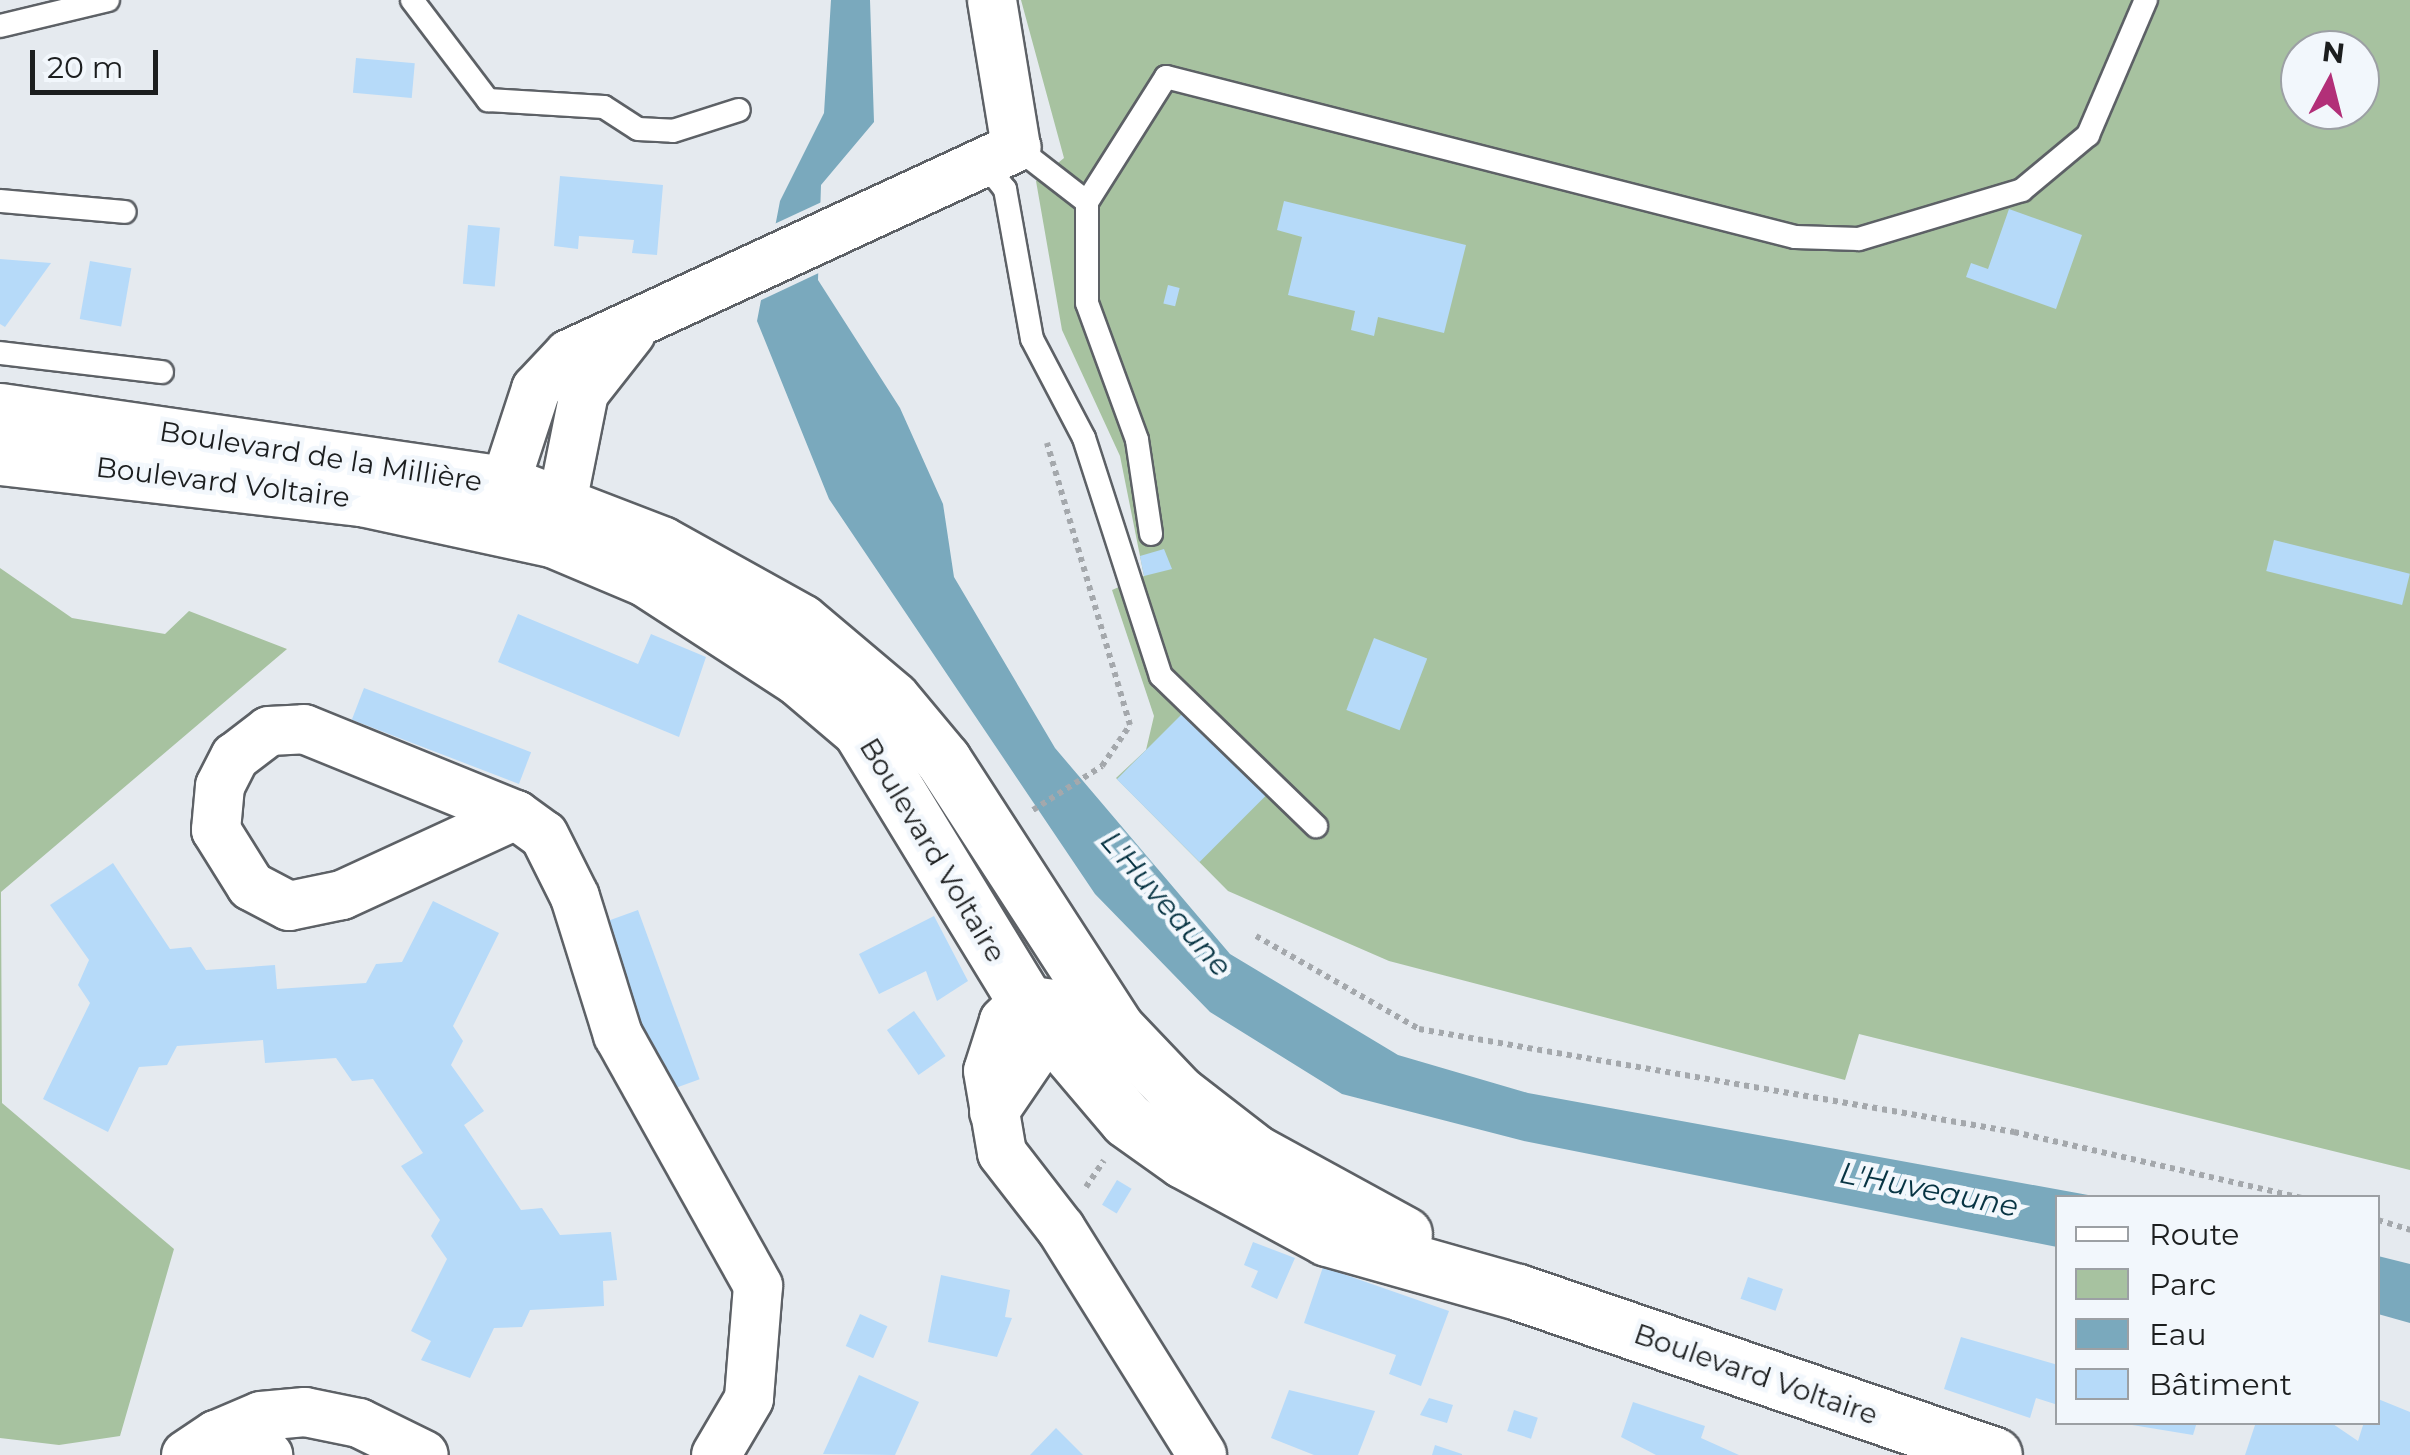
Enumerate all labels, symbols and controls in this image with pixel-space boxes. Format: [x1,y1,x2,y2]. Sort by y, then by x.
scale bar [35,30,162,92]
north arrow [2280,30,2380,130]
text: N [2320,34,2347,70]
text: 20 m [47,49,124,86]
street label: Boulevard de la Millière [157,414,485,498]
street label: Boulevard Voltaire [94,450,352,514]
street label: Boulevard Voltaire [853,732,1013,968]
water label: L'Huveaune [1093,824,1239,984]
water label: L'Huveaune [1837,1155,2021,1225]
legend [2055,1195,2380,1425]
text: Route [2149,1216,2239,1253]
text: Parc [2149,1266,2216,1303]
text: Eau [2149,1316,2207,1353]
street label: Boulevard Voltaire [1630,1317,1882,1431]
text: Bâtiment [2149,1366,2292,1403]

